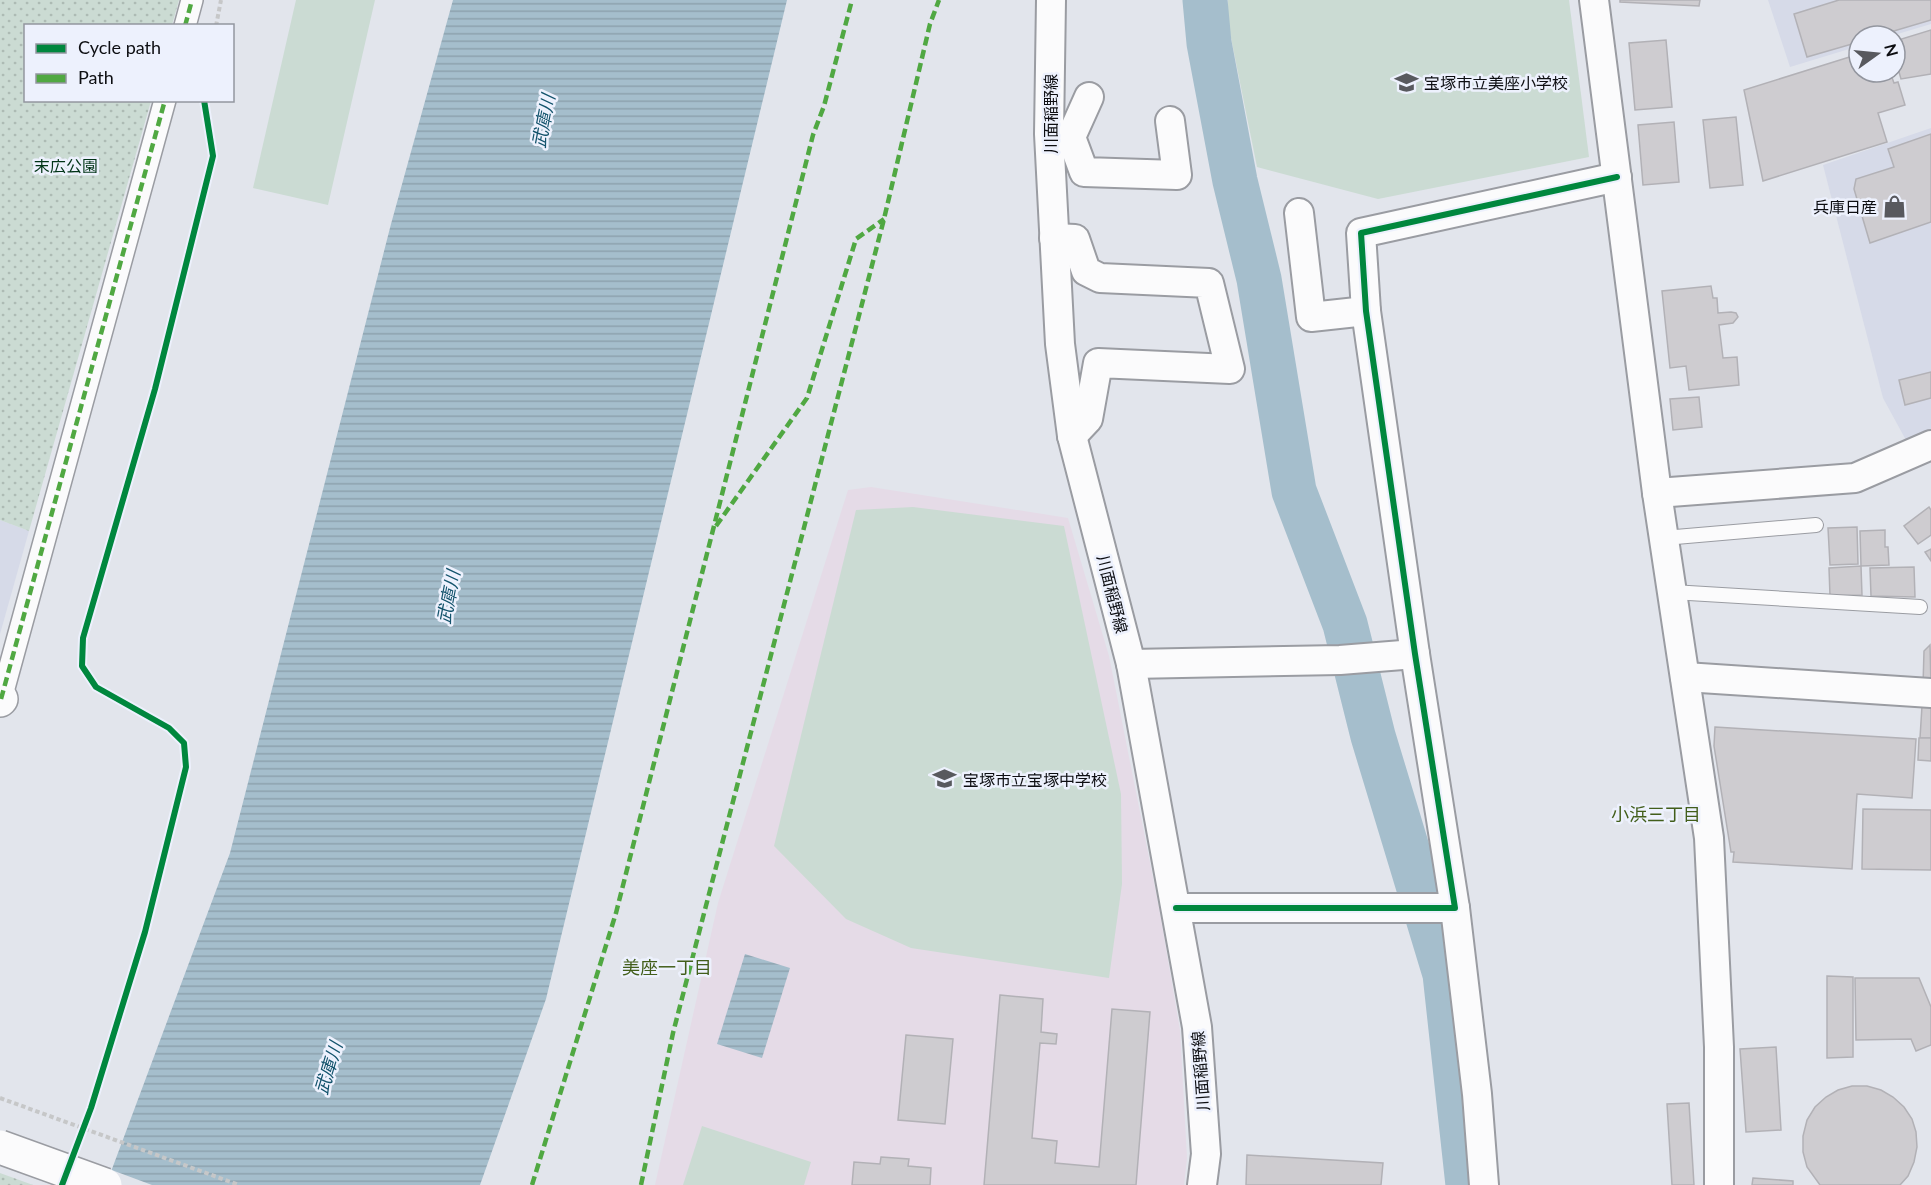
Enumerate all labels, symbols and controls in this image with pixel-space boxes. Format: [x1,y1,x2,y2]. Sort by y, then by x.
legend [24,24,234,102]
north arrow [1847,24,1907,84]
text: Cycle path [78,36,161,58]
text: N [1881,42,1903,58]
text: Path [78,66,114,88]
school or university icon: 宝塚市立美座小学校 [1393,69,1419,95]
place label: 宝塚市立美座小学校 [1424,73,1568,92]
street label: 川面稲野線 [1041,74,1060,154]
water label: 武庫川 [527,90,559,150]
park label: 末広公園 [34,156,98,175]
shop icon: 兵庫日産 [1882,193,1908,219]
place label: 兵庫日産 [1813,197,1877,216]
street label: 川面稲野線 [1094,553,1132,635]
water label: 武庫川 [432,566,464,626]
school or university icon: 宝塚市立宝塚中学校 [932,766,958,792]
place label: 宝塚市立宝塚中学校 [963,770,1107,789]
district label: 小浜三丁目 [1611,803,1701,825]
district label: 美座一丁目 [622,956,712,978]
street label: 川面稲野線 [1188,1030,1212,1112]
water label: 武庫川 [310,1037,347,1097]

